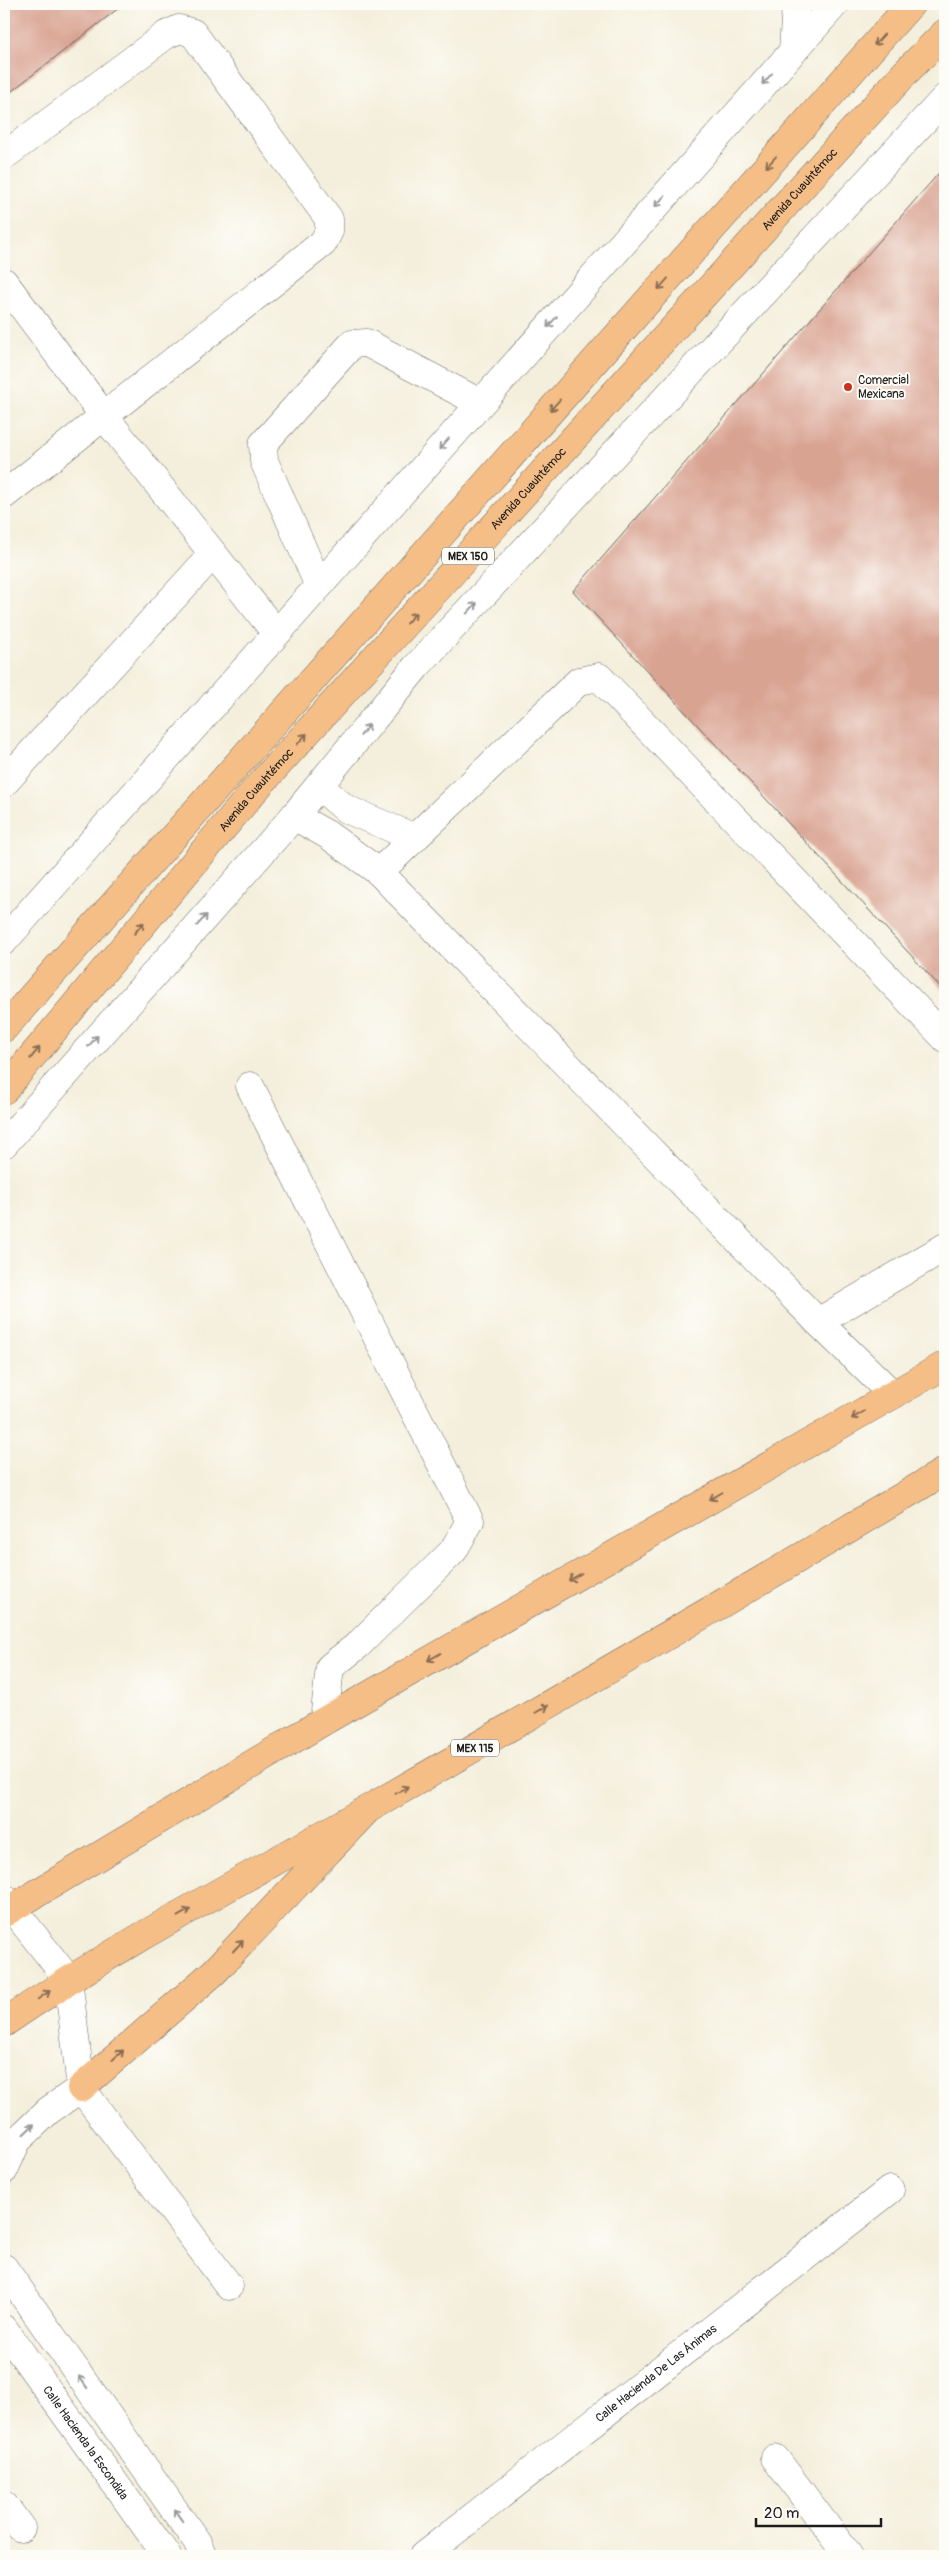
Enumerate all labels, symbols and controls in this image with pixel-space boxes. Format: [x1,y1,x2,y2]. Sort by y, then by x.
one-way arrow [873,34,884,47]
one-way arrow [762,73,773,86]
street label: Avenida Cuauhtémoc [758,145,841,234]
one-way arrow [765,155,777,168]
one-way arrow [654,194,665,207]
one-way arrow [657,277,669,290]
one-way arrow [546,316,557,329]
place label: Comercial Mexicana [858,373,909,402]
marker: Comercial Mexicana [842,381,854,393]
one-way arrow [549,399,561,412]
one-way arrow [439,437,450,450]
street label: Avenida Cuauhtémoc [487,444,569,533]
road number: MEX 150 [442,548,494,564]
one-way arrow [466,602,478,614]
one-way arrow [405,612,417,625]
one-way arrow [359,724,370,737]
one-way arrow [296,732,308,745]
street label: Avenida Cuauhtémoc [216,745,297,835]
one-way arrow [196,913,207,926]
one-way arrow [134,922,145,935]
one-way arrow [88,1035,99,1048]
one-way arrow [29,1046,41,1059]
one-way arrow [851,1411,865,1421]
one-way arrow [709,1491,724,1501]
one-way arrow [569,1572,583,1582]
one-way arrow [428,1653,442,1663]
one-way arrow [535,1703,549,1713]
road number: MEX 115 [451,1740,499,1756]
one-way arrow [394,1785,409,1795]
one-way arrow [176,1908,191,1917]
one-way arrow [232,1940,244,1953]
one-way arrow [37,1990,51,2000]
one-way arrow [111,2050,124,2061]
one-way arrow [23,2123,35,2135]
street label: Calle Hacienda De Las Ánimas [592,2321,720,2426]
one-way arrow [78,2376,89,2389]
street label: Calle Hacienda la Escondida [40,2383,132,2503]
scale bar [756,2495,882,2527]
text: 20 m [764,2504,799,2523]
one-way arrow [172,2509,183,2522]

